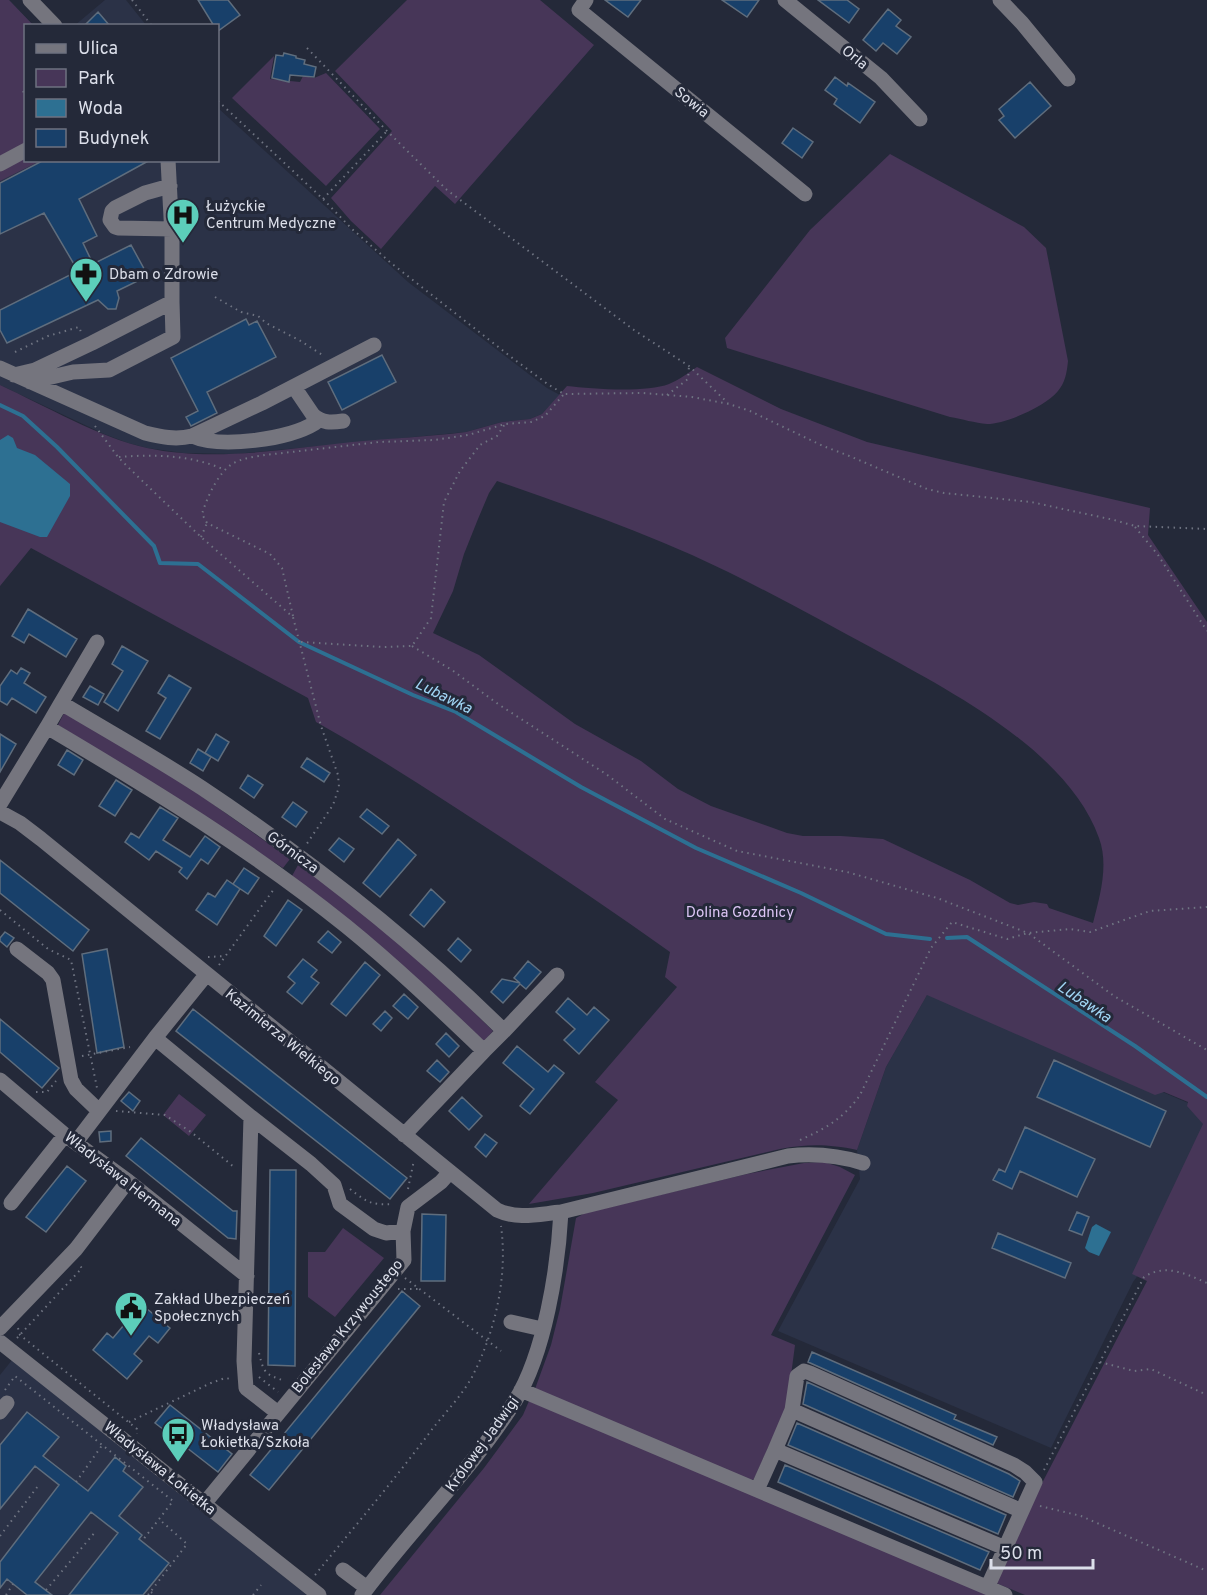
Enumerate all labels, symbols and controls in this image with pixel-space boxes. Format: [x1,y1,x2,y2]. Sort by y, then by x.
legend [24,24,219,162]
text: Ulica [78,38,118,61]
street label: Orla [837,42,871,75]
text: Park [78,68,115,91]
street label: Sowia [670,83,712,123]
text: Woda [78,98,123,121]
text: Budynek [78,128,149,151]
hospital icon: Łużyckie Centrum Medyczne [165,197,201,244]
place label: Łużyckie Centrum Medyczne [206,198,336,234]
pharmacy icon: Dbam o Zdrowie [68,256,104,303]
place label: Dbam o Zdrowie [109,266,218,285]
water label: Lubawka [411,674,476,719]
street label: Górnicza [262,828,322,878]
park label: Dolina Gozdnicy [686,904,794,923]
water label: Lubawka [1053,977,1115,1028]
street label: Kazimierza Wielkiego [220,986,344,1091]
street label: Władysława Hermana [60,1129,184,1232]
street label: Bolesława Krzywoustego [288,1256,408,1398]
public building icon: Zakład Ubezpieczeń Społecznych [113,1290,149,1337]
place label: Zakład Ubezpieczeń Społecznych [154,1291,290,1327]
street label: Królowej Jadwigi [442,1393,524,1496]
bus stop icon: Władysława Łokietka/Szkoła [160,1416,196,1463]
place label: Władysława Łokietka/Szkoła [201,1417,310,1453]
street label: Władysława Łokietka [99,1418,219,1520]
scale bar [991,1532,1093,1570]
text: 50 m [1000,1543,1042,1566]

